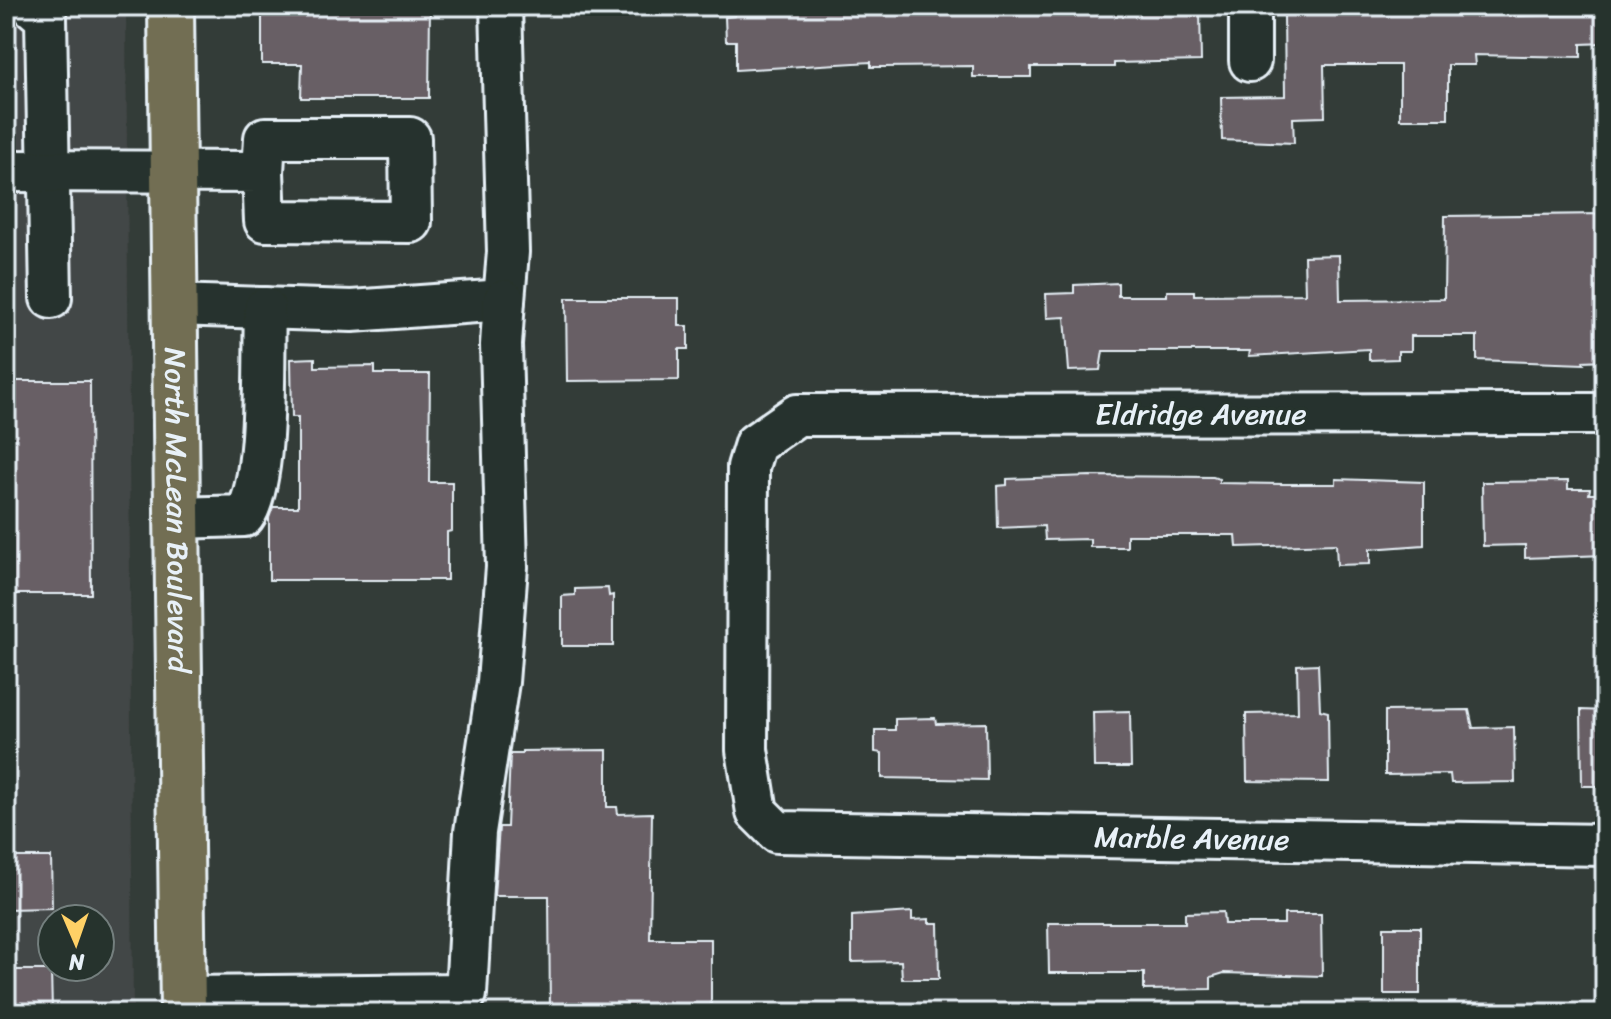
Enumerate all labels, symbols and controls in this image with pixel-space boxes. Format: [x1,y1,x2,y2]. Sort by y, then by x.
street label: North McLean Boulevard [148,347,206,675]
street label: Eldridge Avenue [1095,387,1307,441]
street label: Marble Avenue [1094,810,1290,867]
north arrow [36,903,116,983]
text: N [68,943,86,982]

